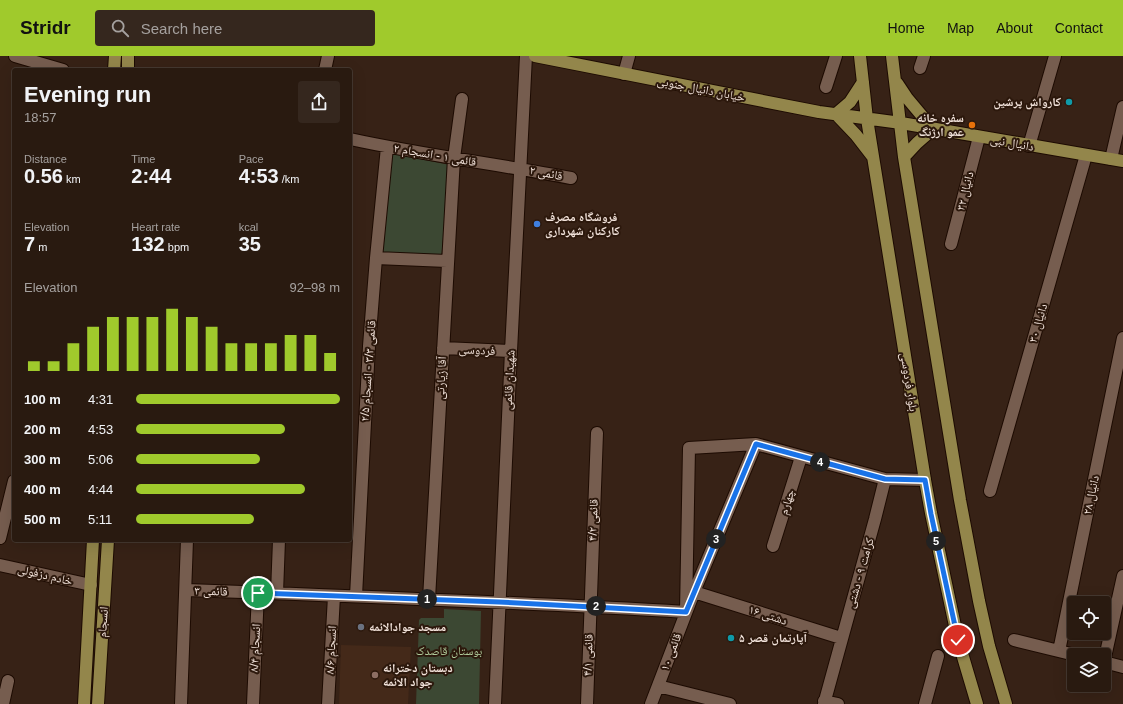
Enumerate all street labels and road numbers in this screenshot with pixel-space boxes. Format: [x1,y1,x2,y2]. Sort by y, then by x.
street label: خیابان دانیال جنوبی [656,74,746,105]
street label: دانیال نبی [989,132,1035,154]
street label: قائمی ۱ - انسجام ۲ [392,141,477,170]
street label: قائمی ۲ [528,163,564,183]
street label: دانیال ۳۲ [953,170,977,212]
street label: دانیال ۳۰ [1026,302,1050,344]
street label: قائمی ۳/۳ - انسجام ۲/۵ [357,320,380,422]
street label: فردوسی [458,342,496,358]
street label: شهیدان قائمی [500,349,518,410]
street label: بلوار فردوسی [897,352,921,412]
street label: آقا زیارتی [433,355,449,400]
street label: دانیال ۲۸ [1080,474,1102,516]
street label: چهارم [777,487,799,517]
street label: قائمی ۴/۲ [585,499,601,541]
street label: کرامت ۹ - دشتی [843,536,877,610]
street label: خادم دزفولی [16,562,74,589]
street label: قائمی ۳ [194,583,228,599]
street label: دشتی ۱۶ [747,602,789,628]
street label: انسجام [95,606,112,638]
street label: انسجام ۸/۴ [247,623,264,673]
street label: انسجام ۸/۶ [323,625,340,675]
street label: قائمی ۱۰ [658,631,684,673]
street label: قائمی ۴/۱ [580,634,596,676]

